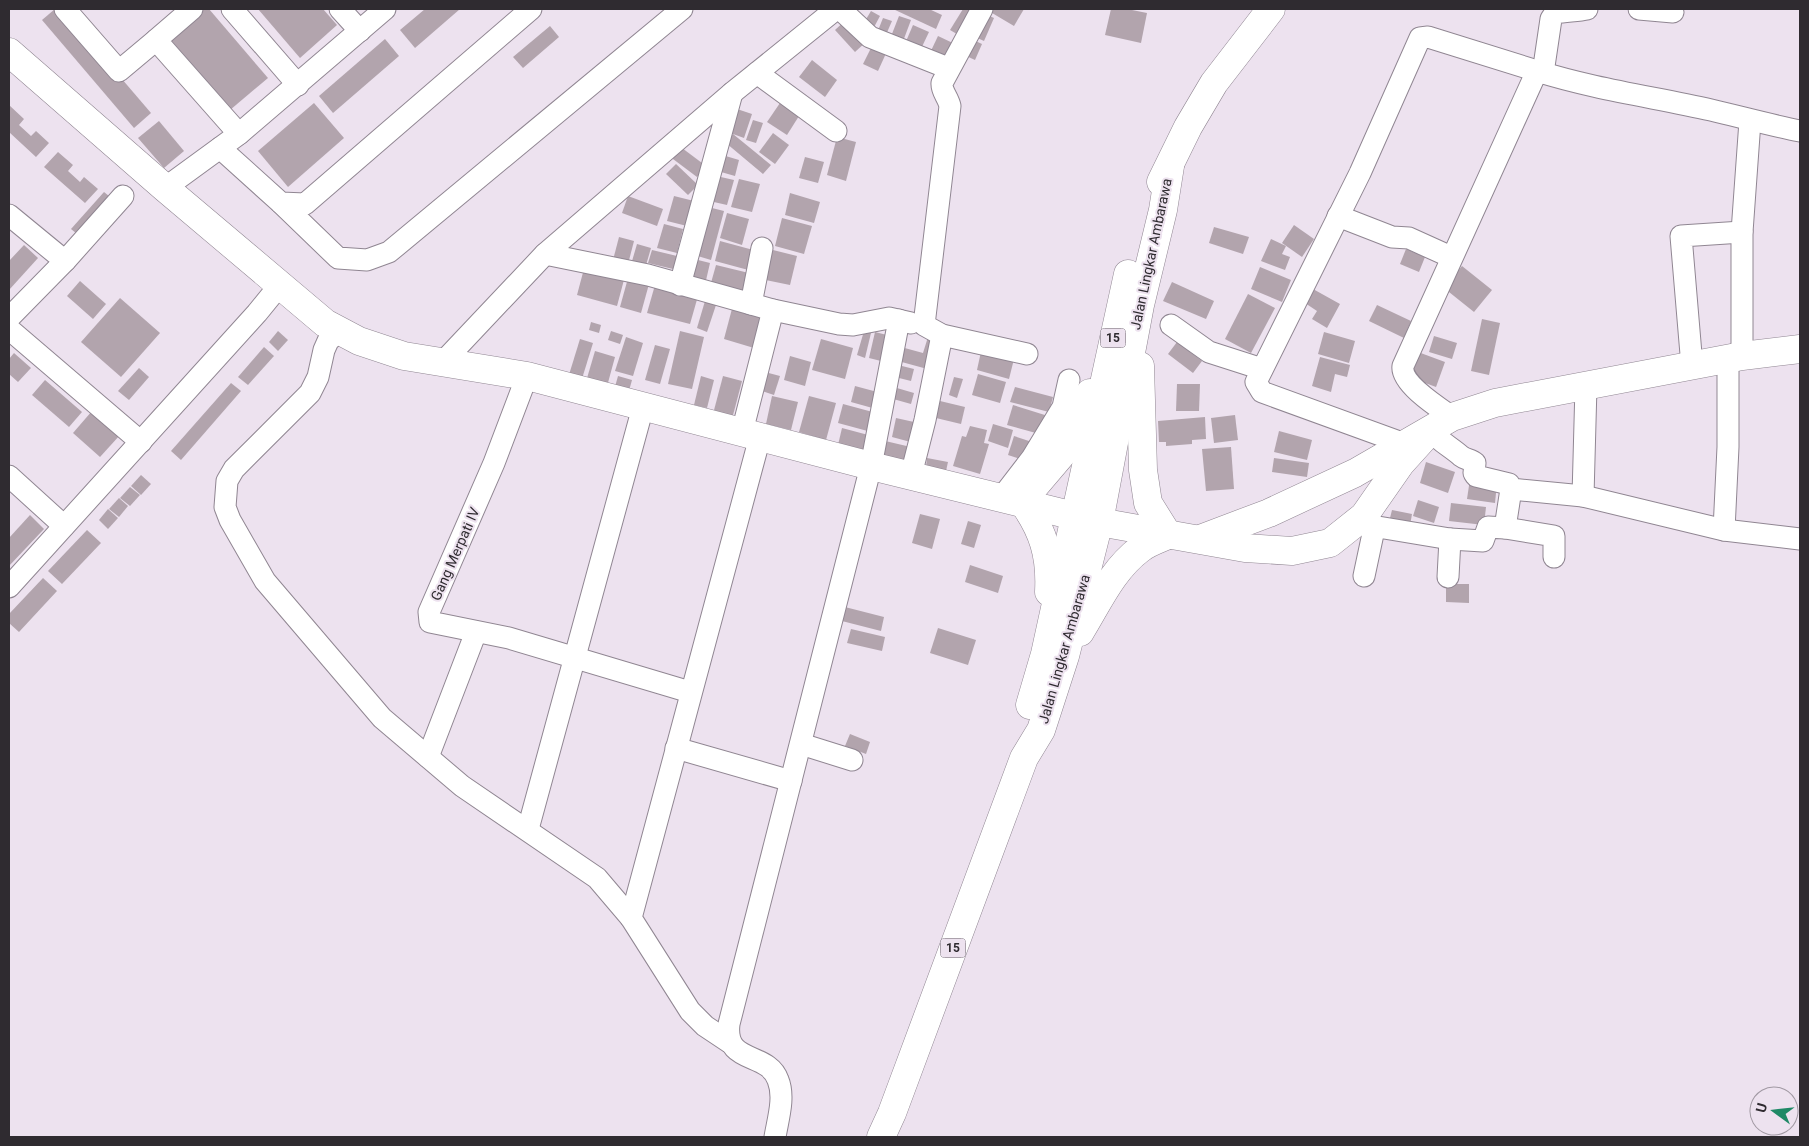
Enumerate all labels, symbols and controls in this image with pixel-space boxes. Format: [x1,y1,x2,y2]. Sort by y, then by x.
street label: Jalan Lingkar Ambarawa [1127,177,1175,331]
road number: 15 [1100,328,1126,348]
street label: Gang Merpati IV [427,505,483,603]
street label: Jalan Lingkar Ambarawa [1035,573,1093,725]
road number: 15 [940,938,966,958]
north arrow [1749,1086,1799,1136]
text: U [1753,1101,1770,1114]

